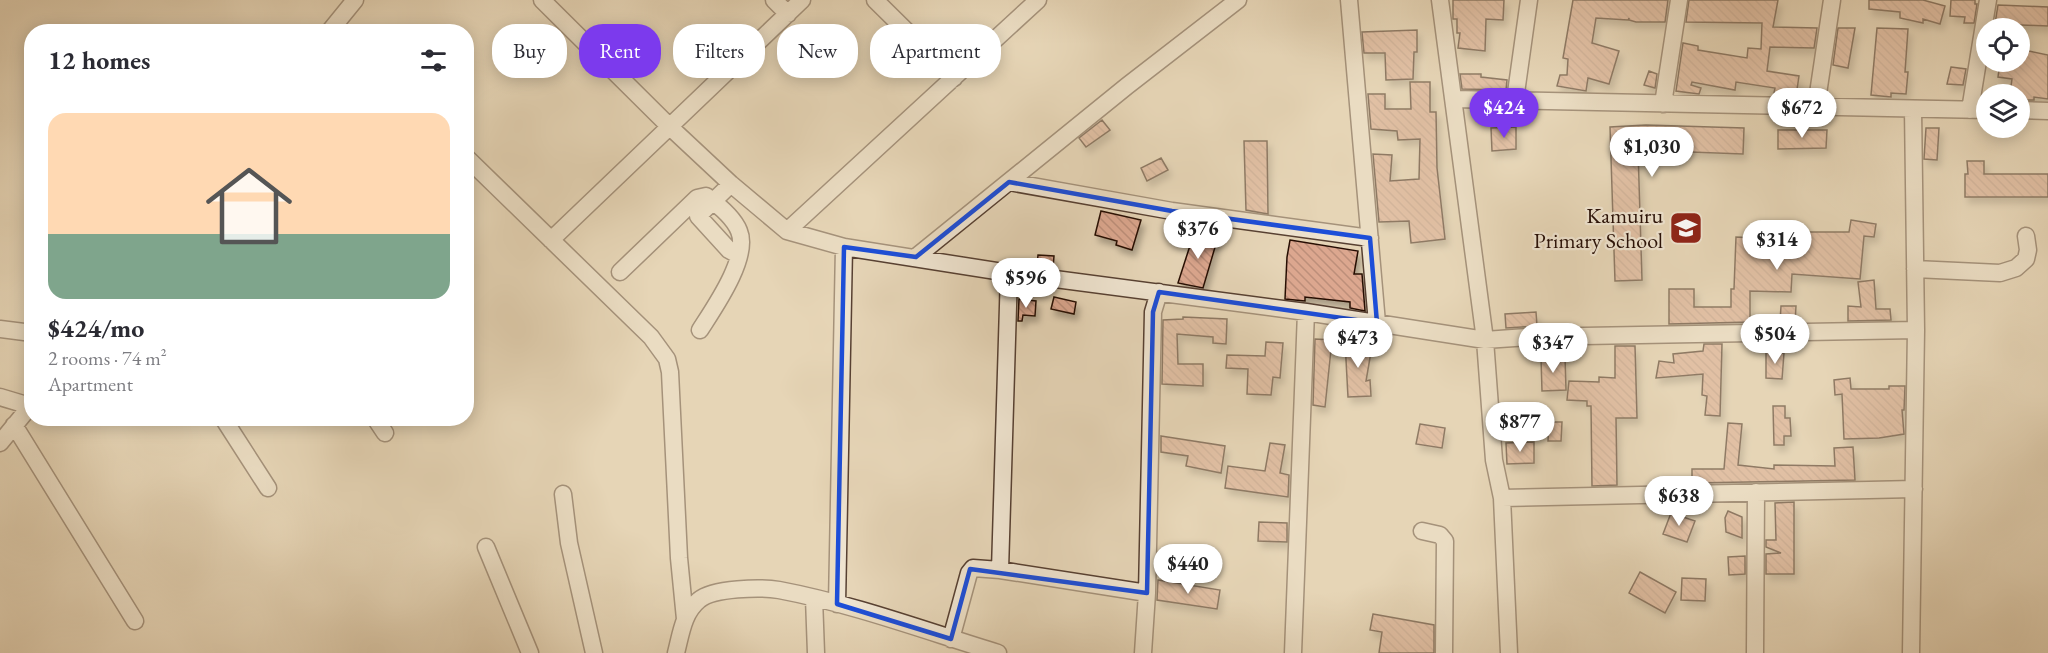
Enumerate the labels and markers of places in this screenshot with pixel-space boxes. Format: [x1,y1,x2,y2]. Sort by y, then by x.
pin: $424 [1468,88,1540,139]
pin: $672 [1766,88,1838,139]
pin: $1,030 [1603,127,1701,178]
place label: Kamuiru Primary School [1534,201,1663,255]
pin: $376 [1162,209,1234,260]
school or university icon: Kamuiru Primary School [1668,210,1704,246]
pin: $314 [1741,220,1813,271]
pin: $596 [990,258,1062,309]
pin: $504 [1739,314,1811,365]
pin: $473 [1322,318,1394,369]
pin: $347 [1517,323,1589,374]
pin: $877 [1484,402,1556,453]
pin: $638 [1643,476,1715,527]
pin: $440 [1152,544,1224,595]

